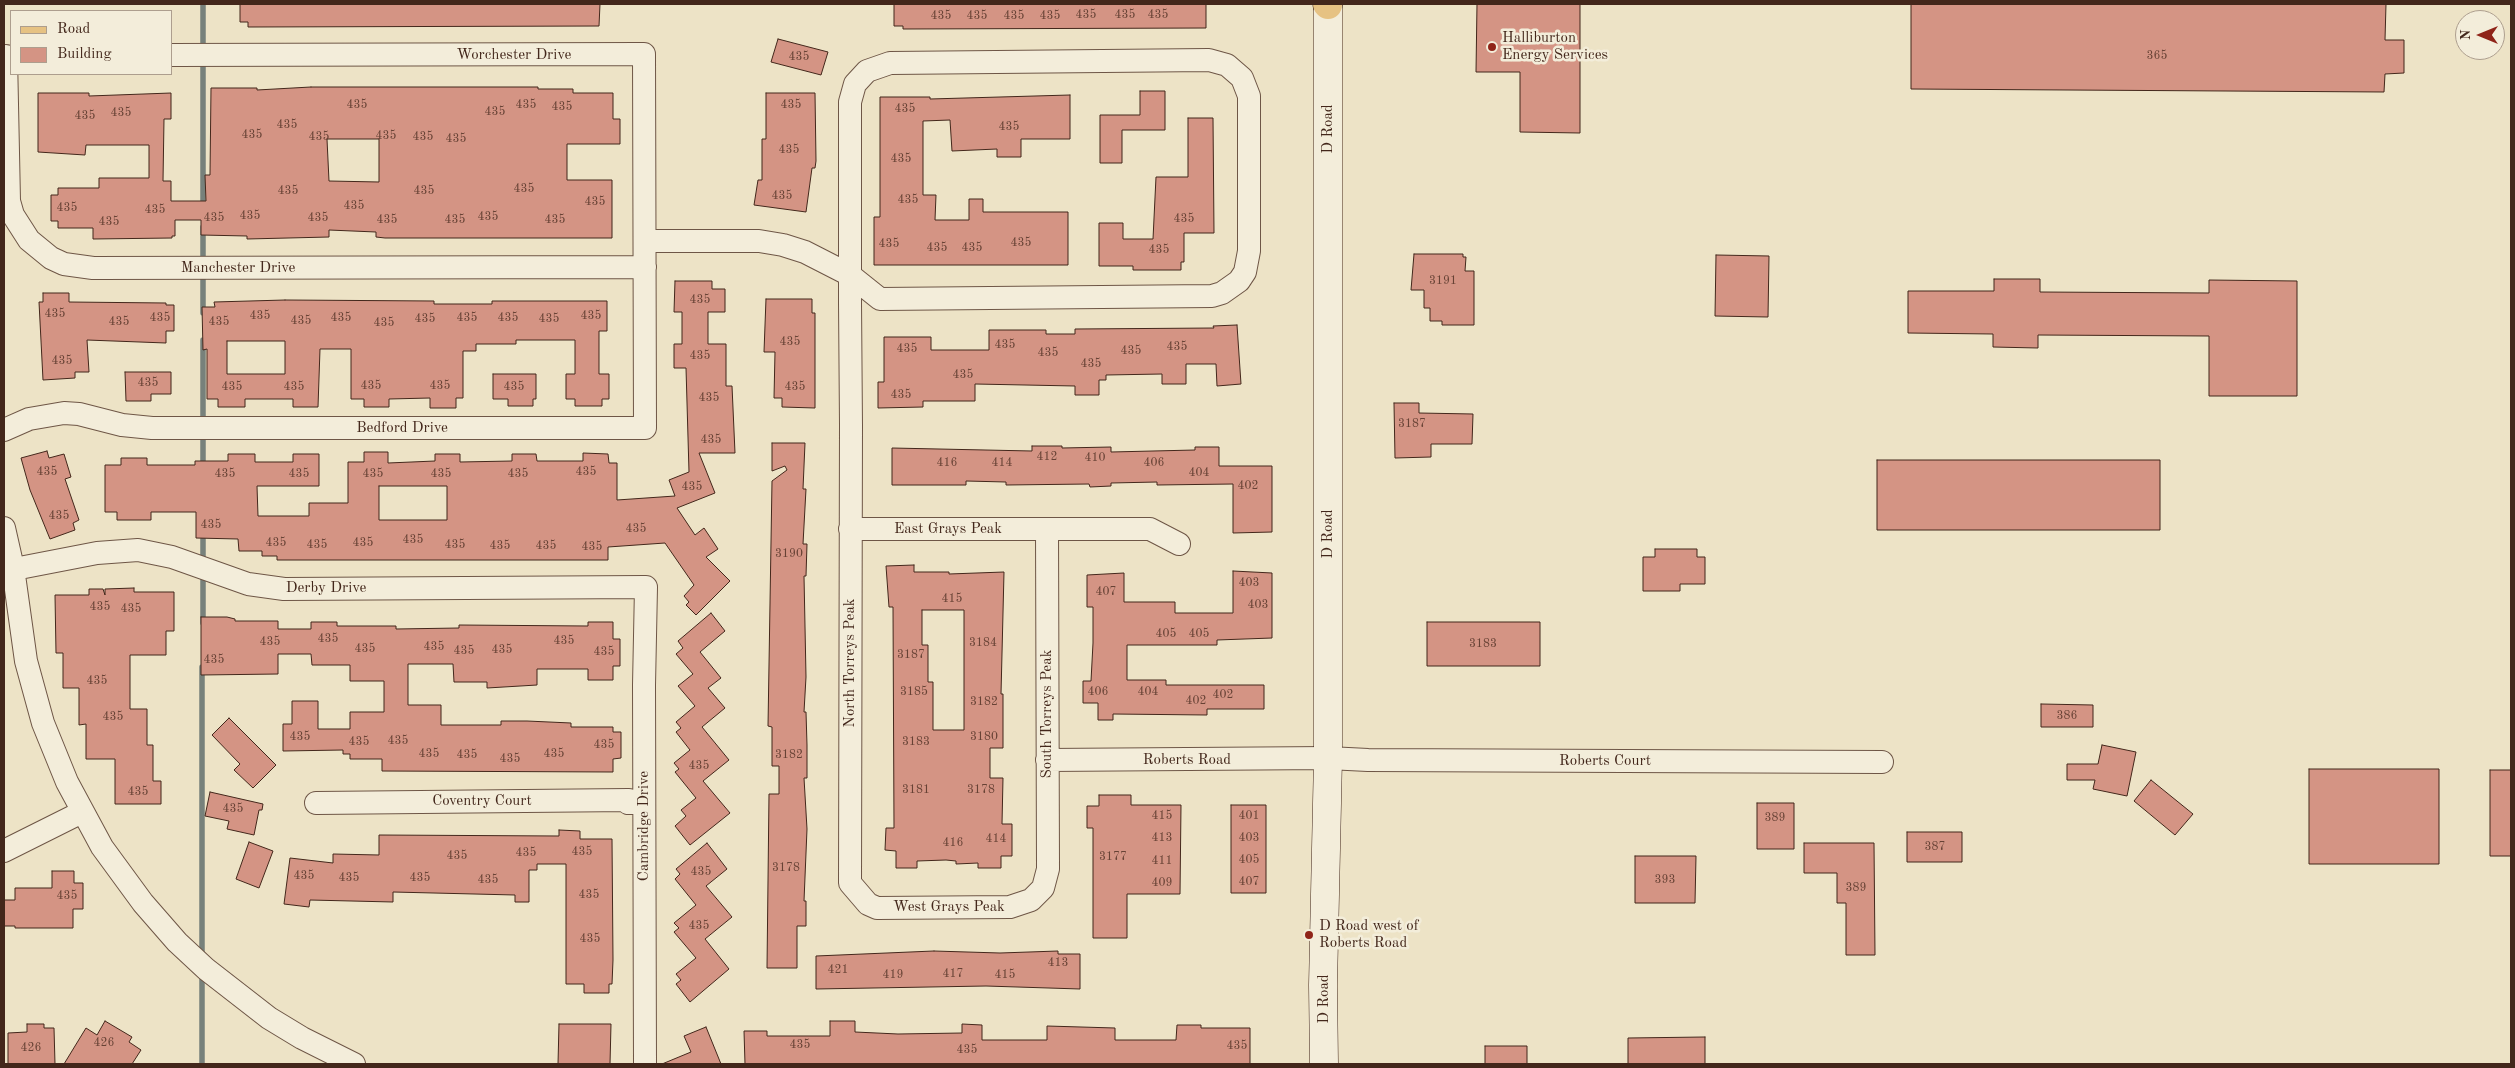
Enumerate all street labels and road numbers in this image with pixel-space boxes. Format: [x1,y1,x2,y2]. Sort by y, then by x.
street label: Worchester Drive [457,46,571,64]
street label: D Road [1319,104,1337,154]
street label: Manchester Drive [181,259,295,277]
street label: Bedford Drive [356,419,448,437]
street label: D Road [1319,509,1337,559]
street label: East Grays Peak [894,520,1002,538]
street label: Derby Drive [286,579,366,597]
street label: North Torreys Peak [841,598,859,728]
street label: South Torreys Peak [1038,650,1056,778]
street label: Roberts Road [1143,751,1231,769]
street label: Roberts Court [1559,752,1651,770]
street label: Cambridge Drive [635,771,653,881]
street label: Coventry Court [432,792,532,810]
street label: West Grays Peak [893,898,1005,916]
street label: D Road [1315,974,1333,1024]

